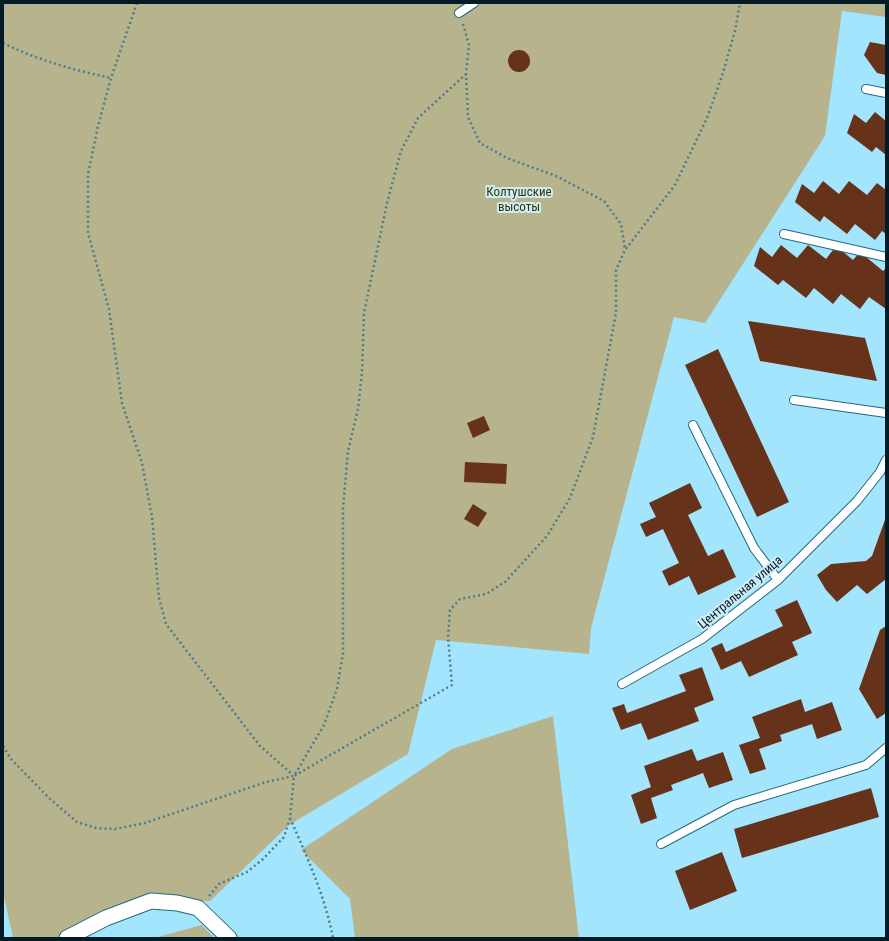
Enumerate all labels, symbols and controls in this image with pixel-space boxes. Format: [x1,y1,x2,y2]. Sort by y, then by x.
park label: Колтушские высоты [486,184,552,214]
street label: Центральная улица [695,552,785,632]

